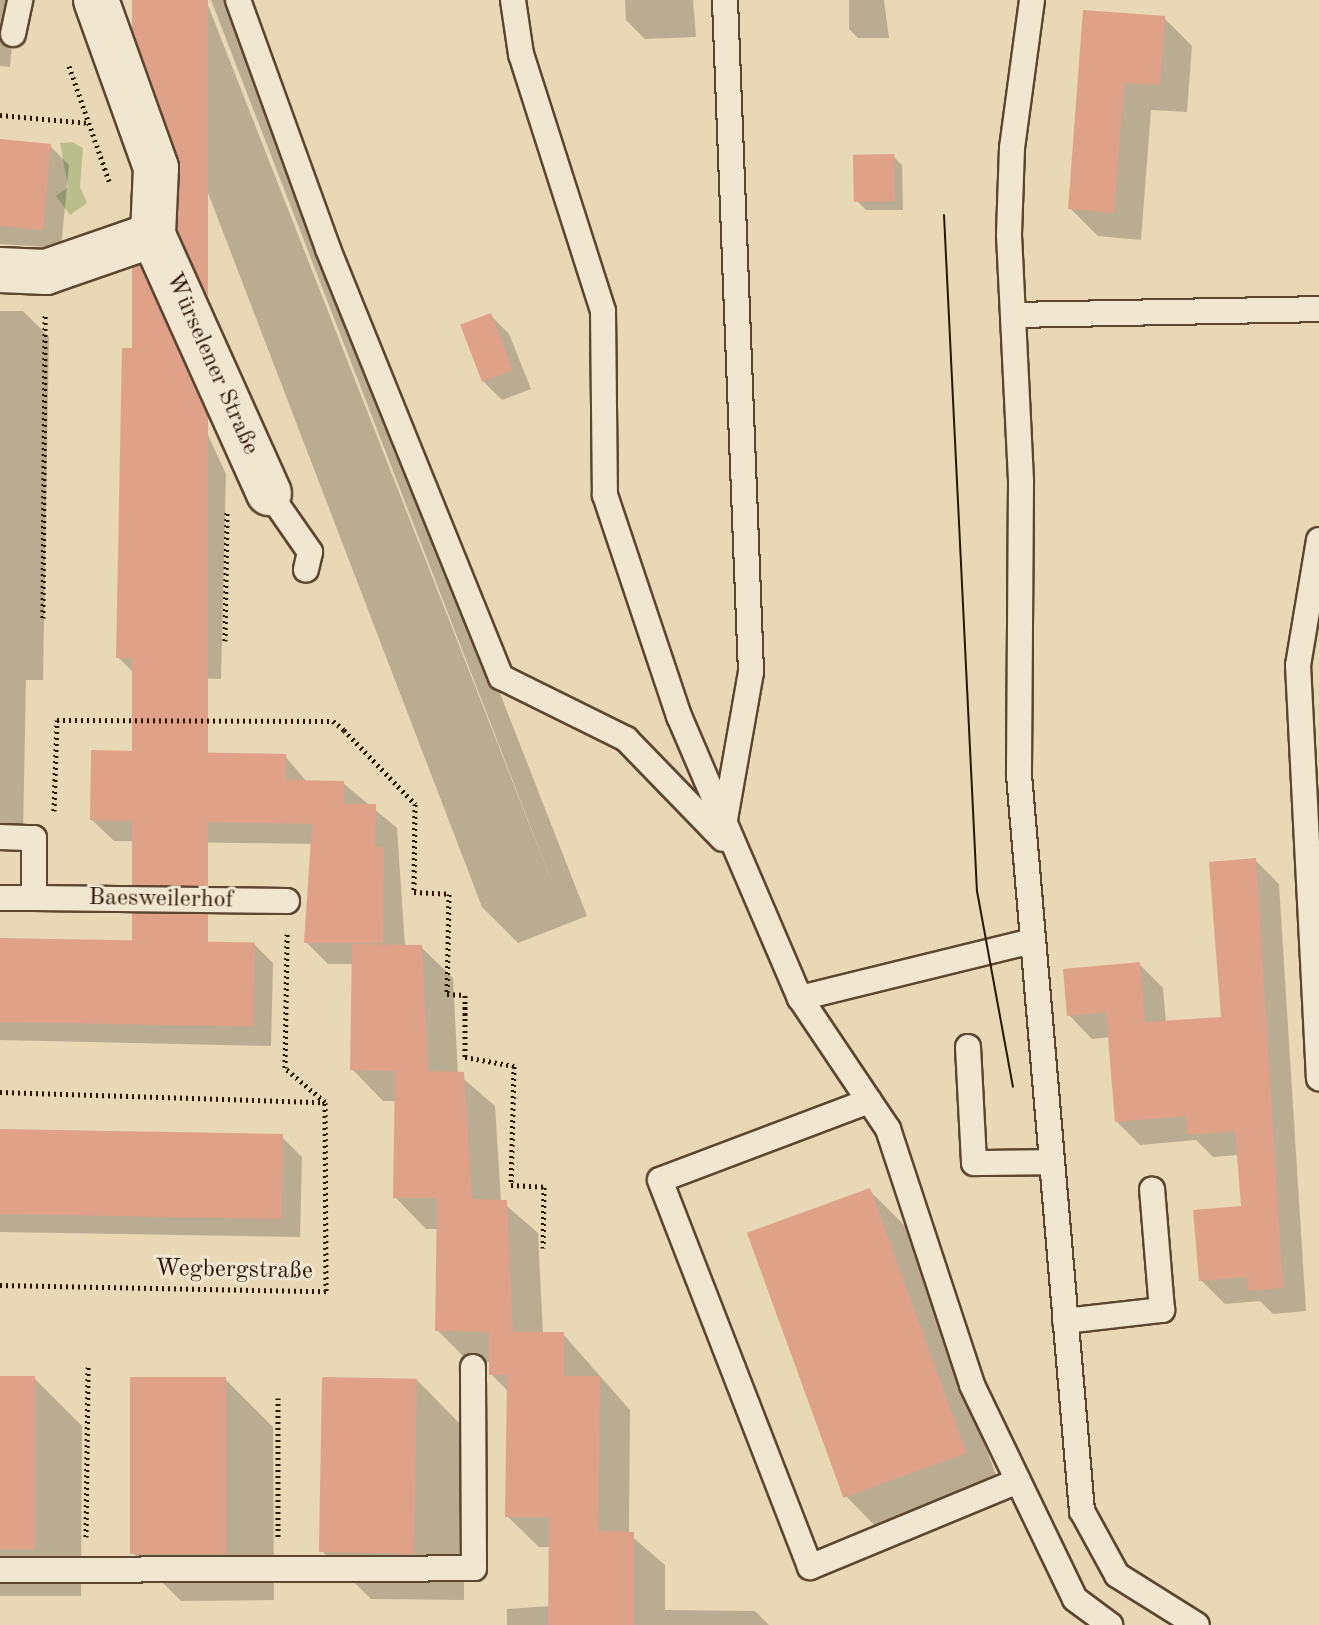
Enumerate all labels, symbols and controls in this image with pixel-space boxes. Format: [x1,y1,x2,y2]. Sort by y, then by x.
street label: Würselener Straße [158,268,264,460]
street label: Baesweilerhof [88,884,234,916]
street label: Wegbergstraße [155,1255,313,1287]

